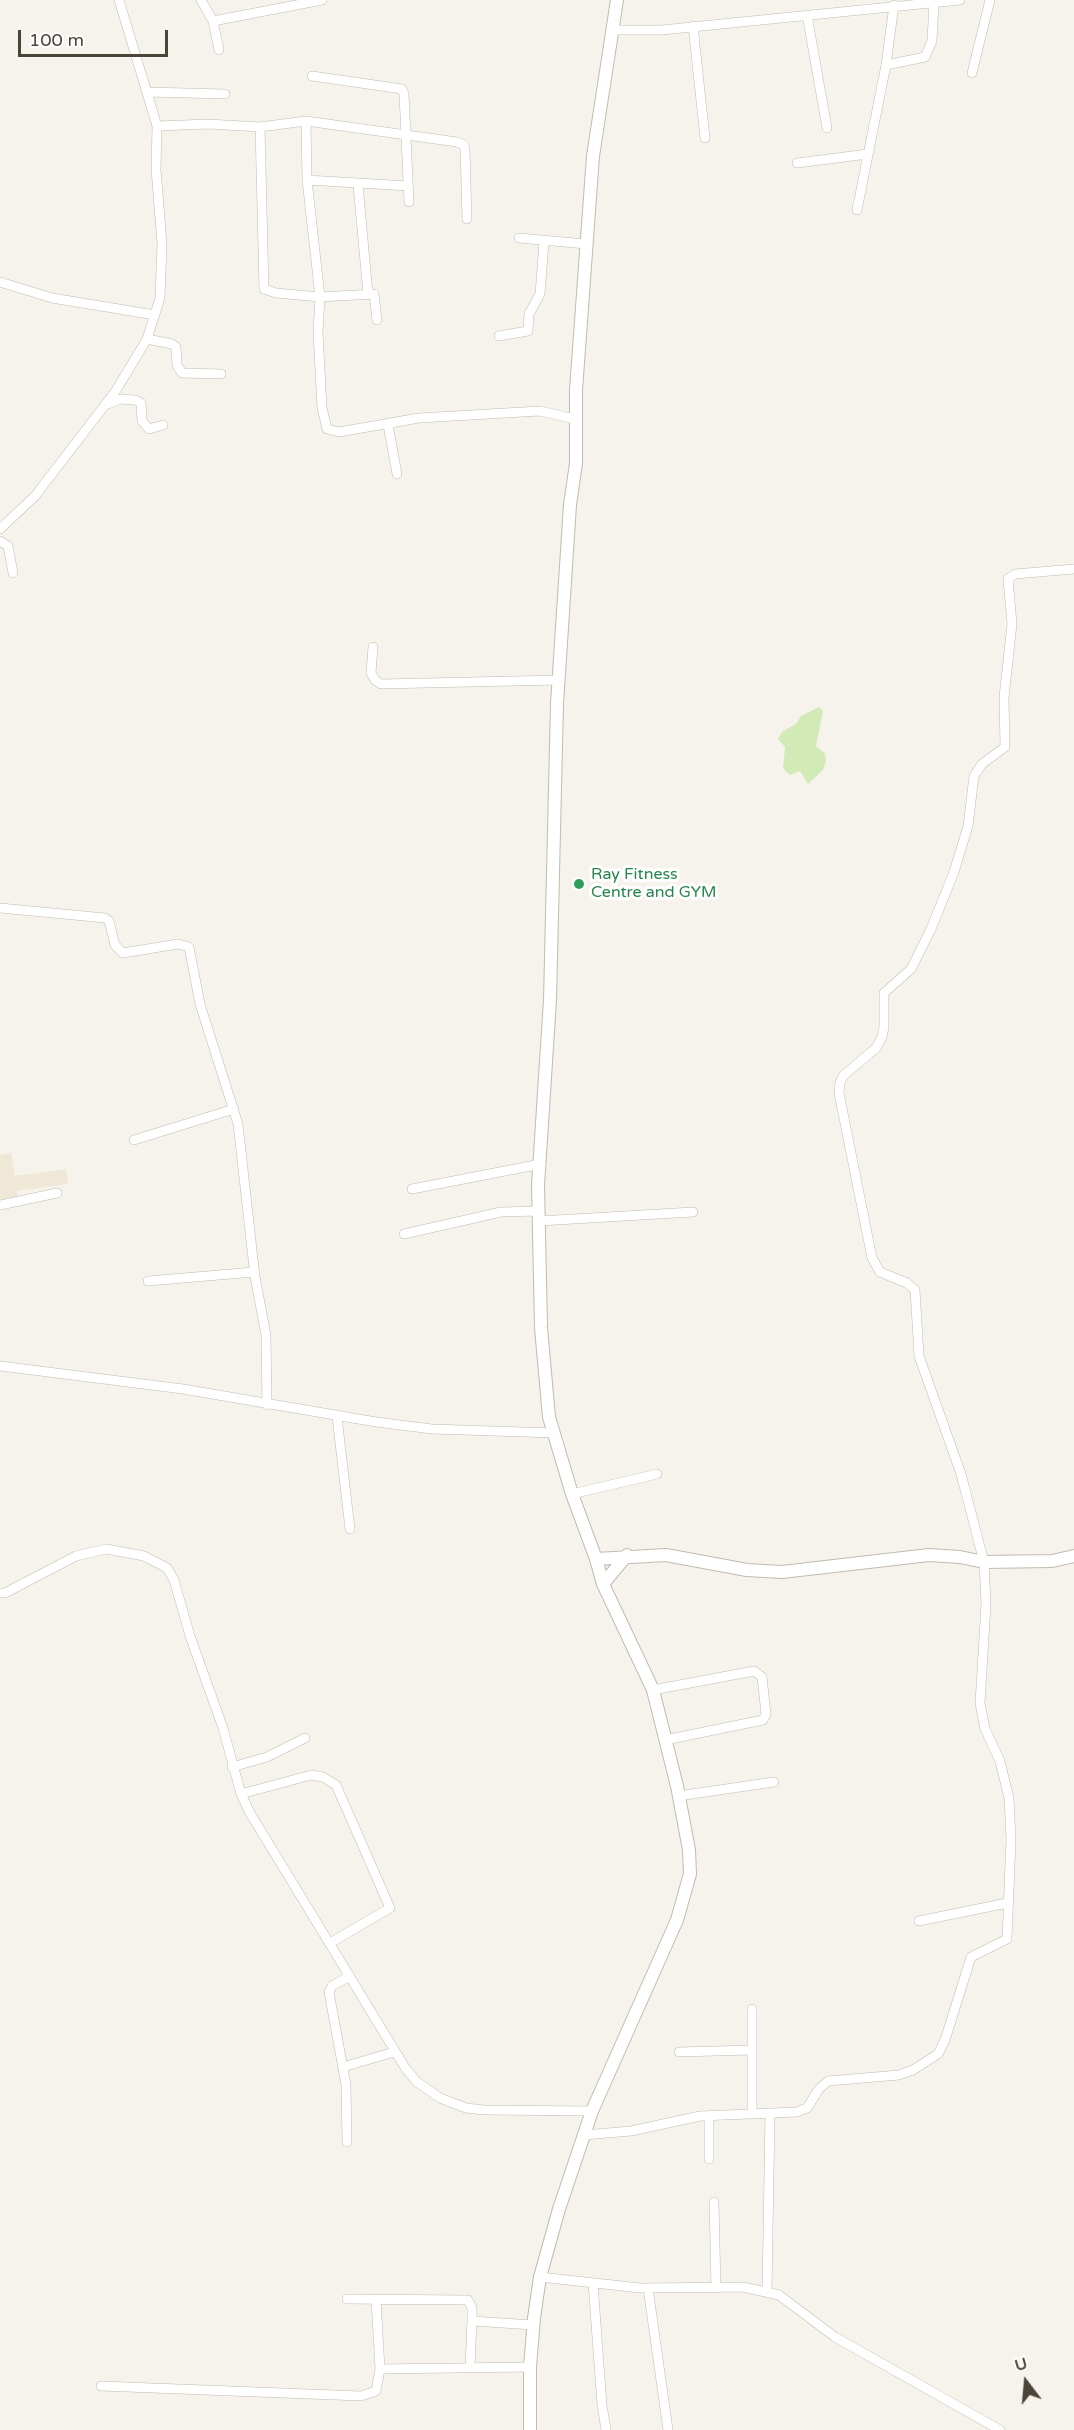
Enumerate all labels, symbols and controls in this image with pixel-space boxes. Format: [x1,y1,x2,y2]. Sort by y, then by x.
scale bar [21,18,171,56]
text: 100 m [29,29,84,51]
place label: Ray Fitness Centre and GYM [591,865,716,903]
marker: Ray Fitness Centre and GYM [572,877,586,891]
north arrow [996,2352,1056,2412]
text: U [1012,2353,1030,2376]

